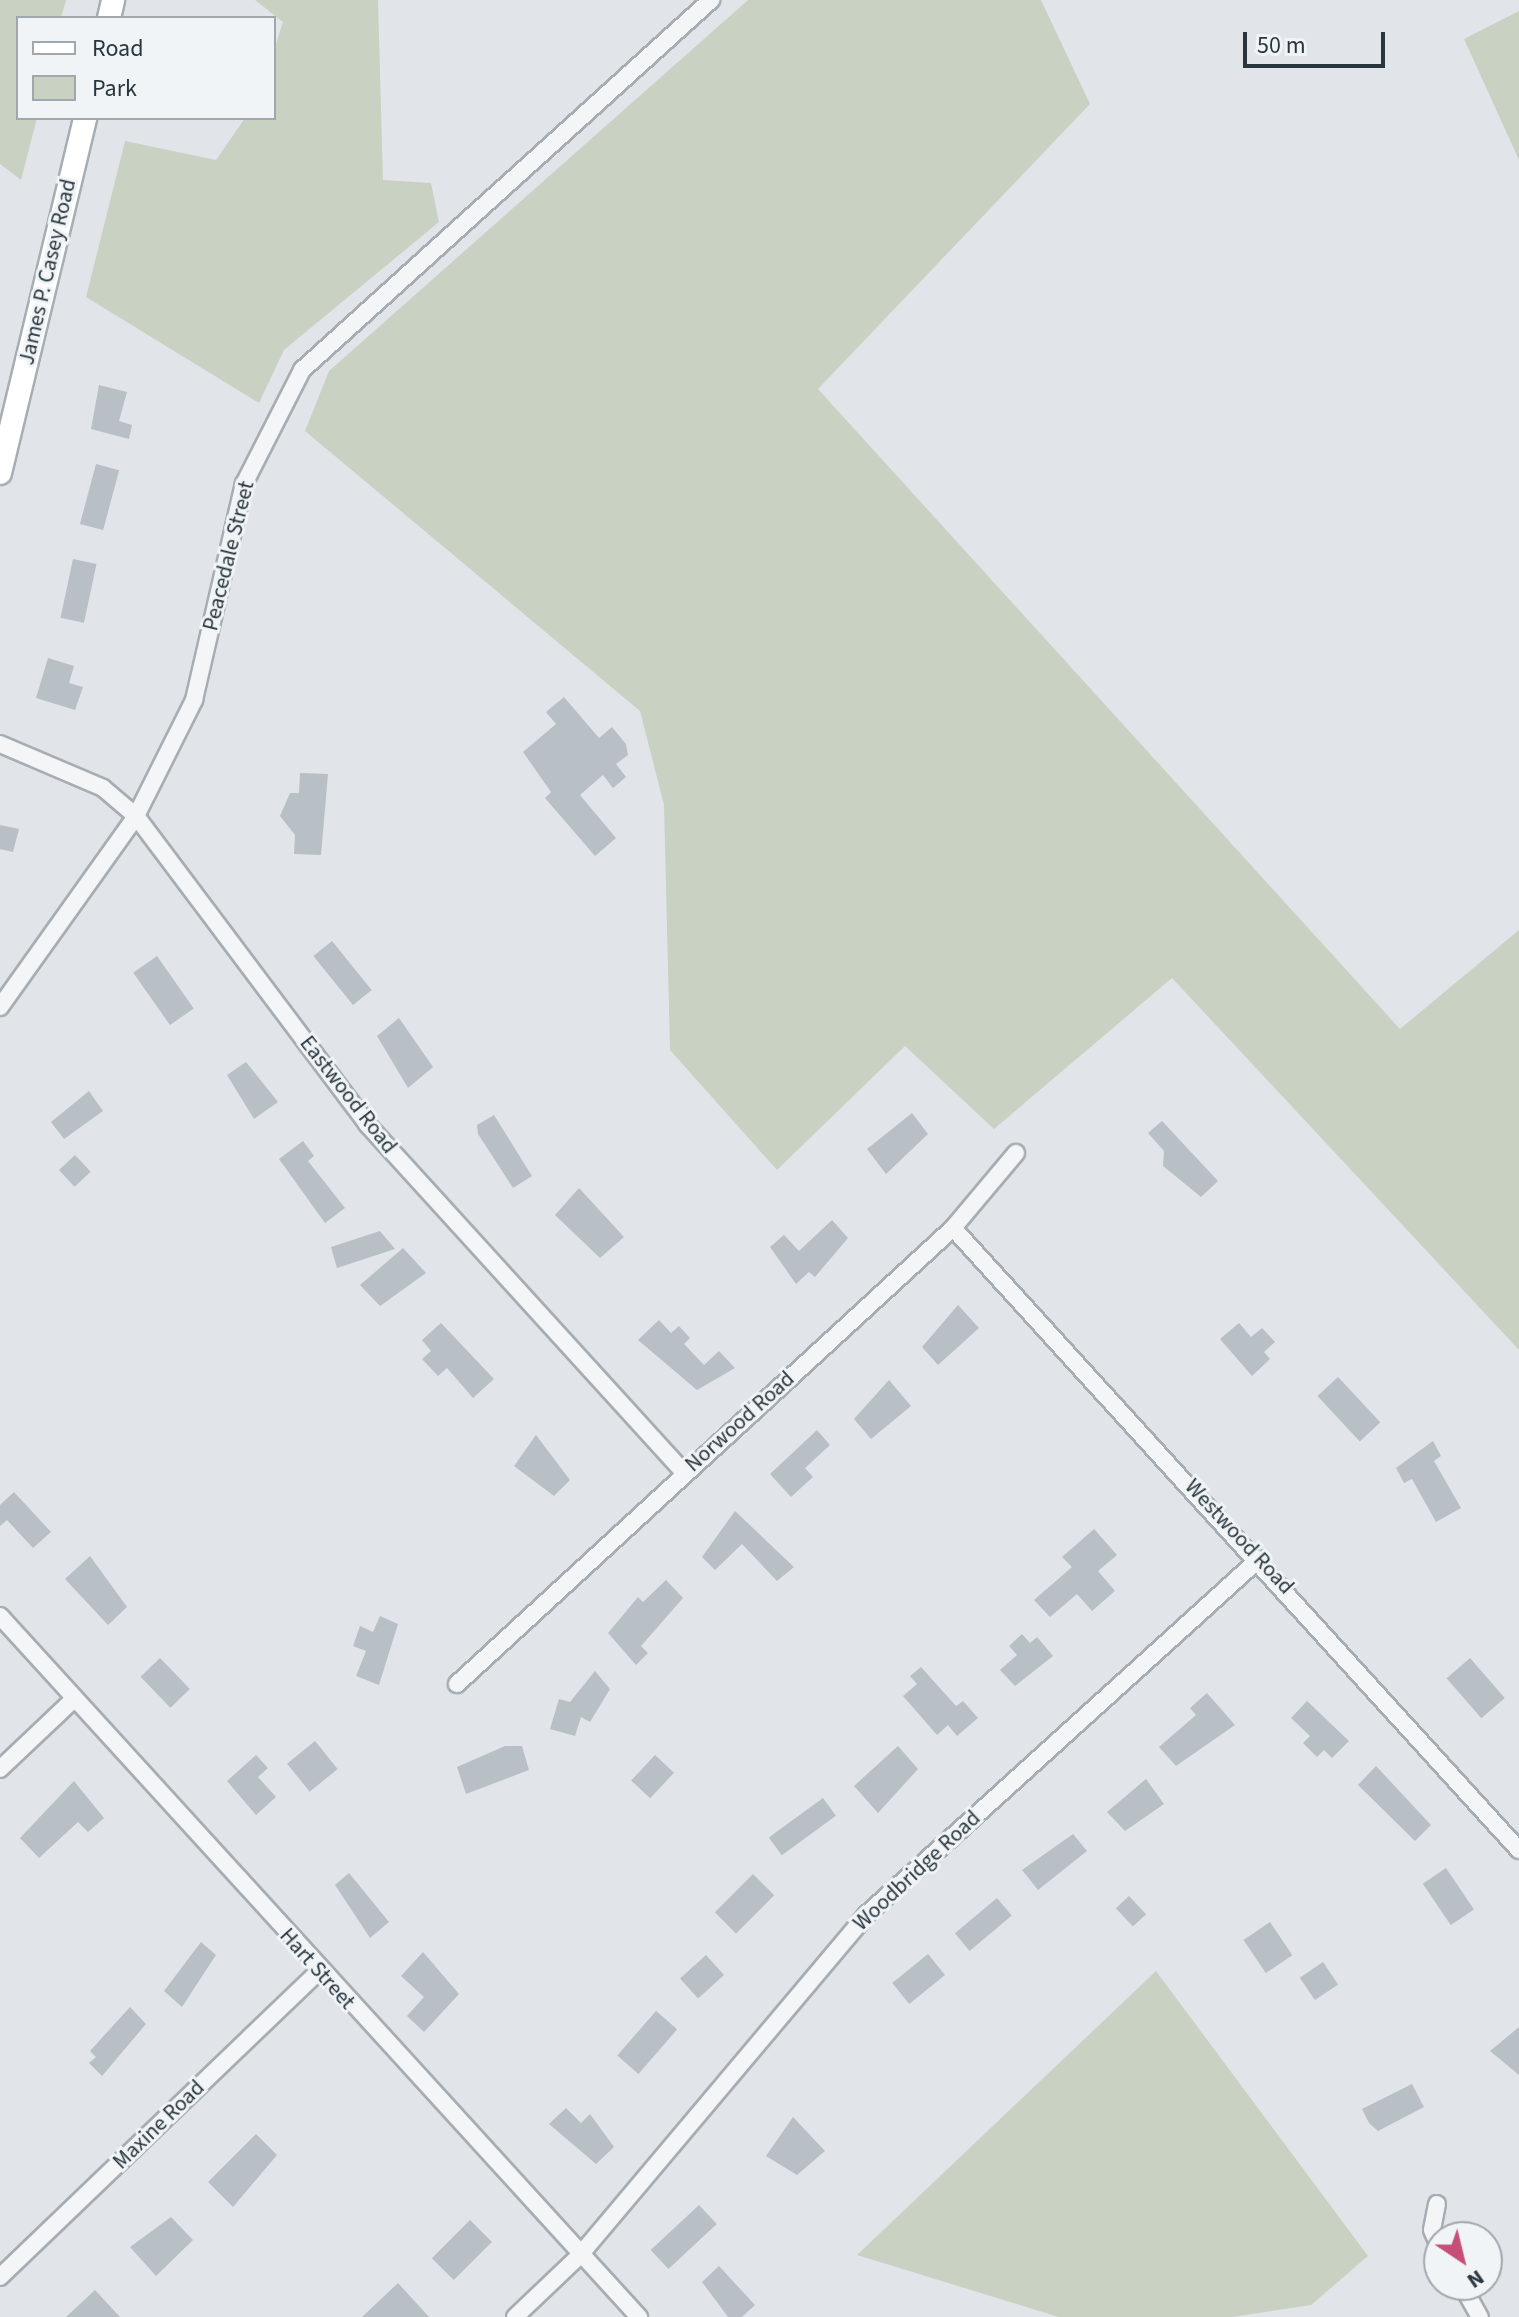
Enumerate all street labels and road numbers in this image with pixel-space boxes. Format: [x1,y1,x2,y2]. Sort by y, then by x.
street label: James P. Casey Road [14,176,82,368]
street label: Peacedale Street [198,478,260,634]
street label: Eastwood Road [294,1031,402,1159]
street label: Norwood Road [680,1366,800,1478]
street label: Westwood Road [1179,1474,1299,1600]
street label: Woodbridge Road [848,1805,986,1937]
street label: Hart Street [274,1923,360,2015]
street label: Maxine Road [108,2075,210,2175]

